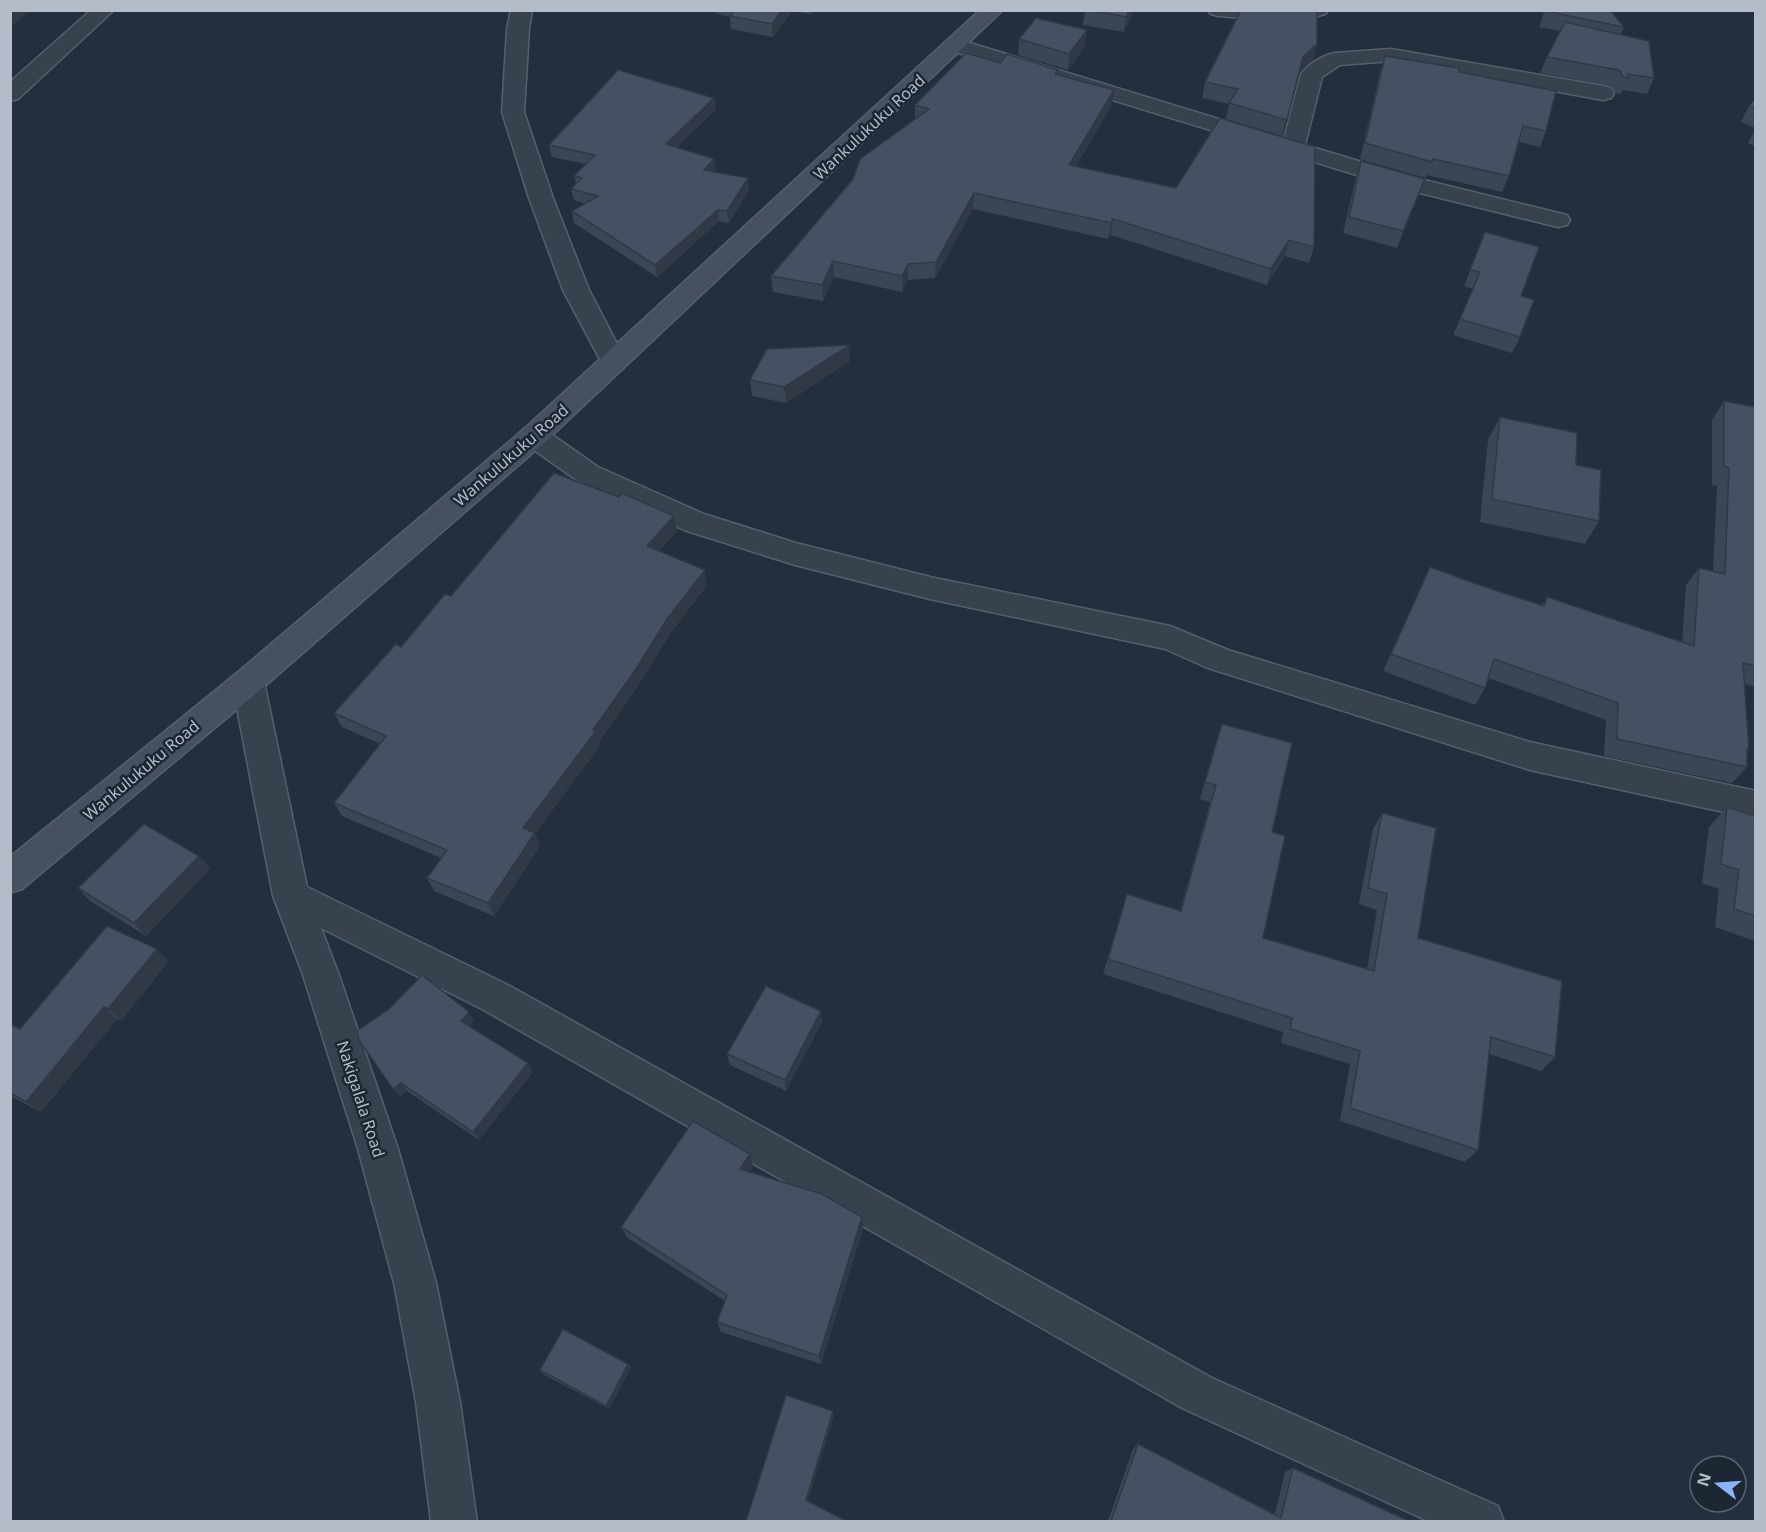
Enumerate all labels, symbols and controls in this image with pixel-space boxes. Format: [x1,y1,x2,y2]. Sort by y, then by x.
street label: Wankulukuku Road [808,69,930,185]
street label: Wankulukuku Road [449,399,573,511]
street label: Wankulukuku Road [78,715,204,825]
street label: Nakigalala Road [332,1038,390,1160]
north arrow [1688,1454,1748,1514]
text: N [1691,1470,1716,1489]

